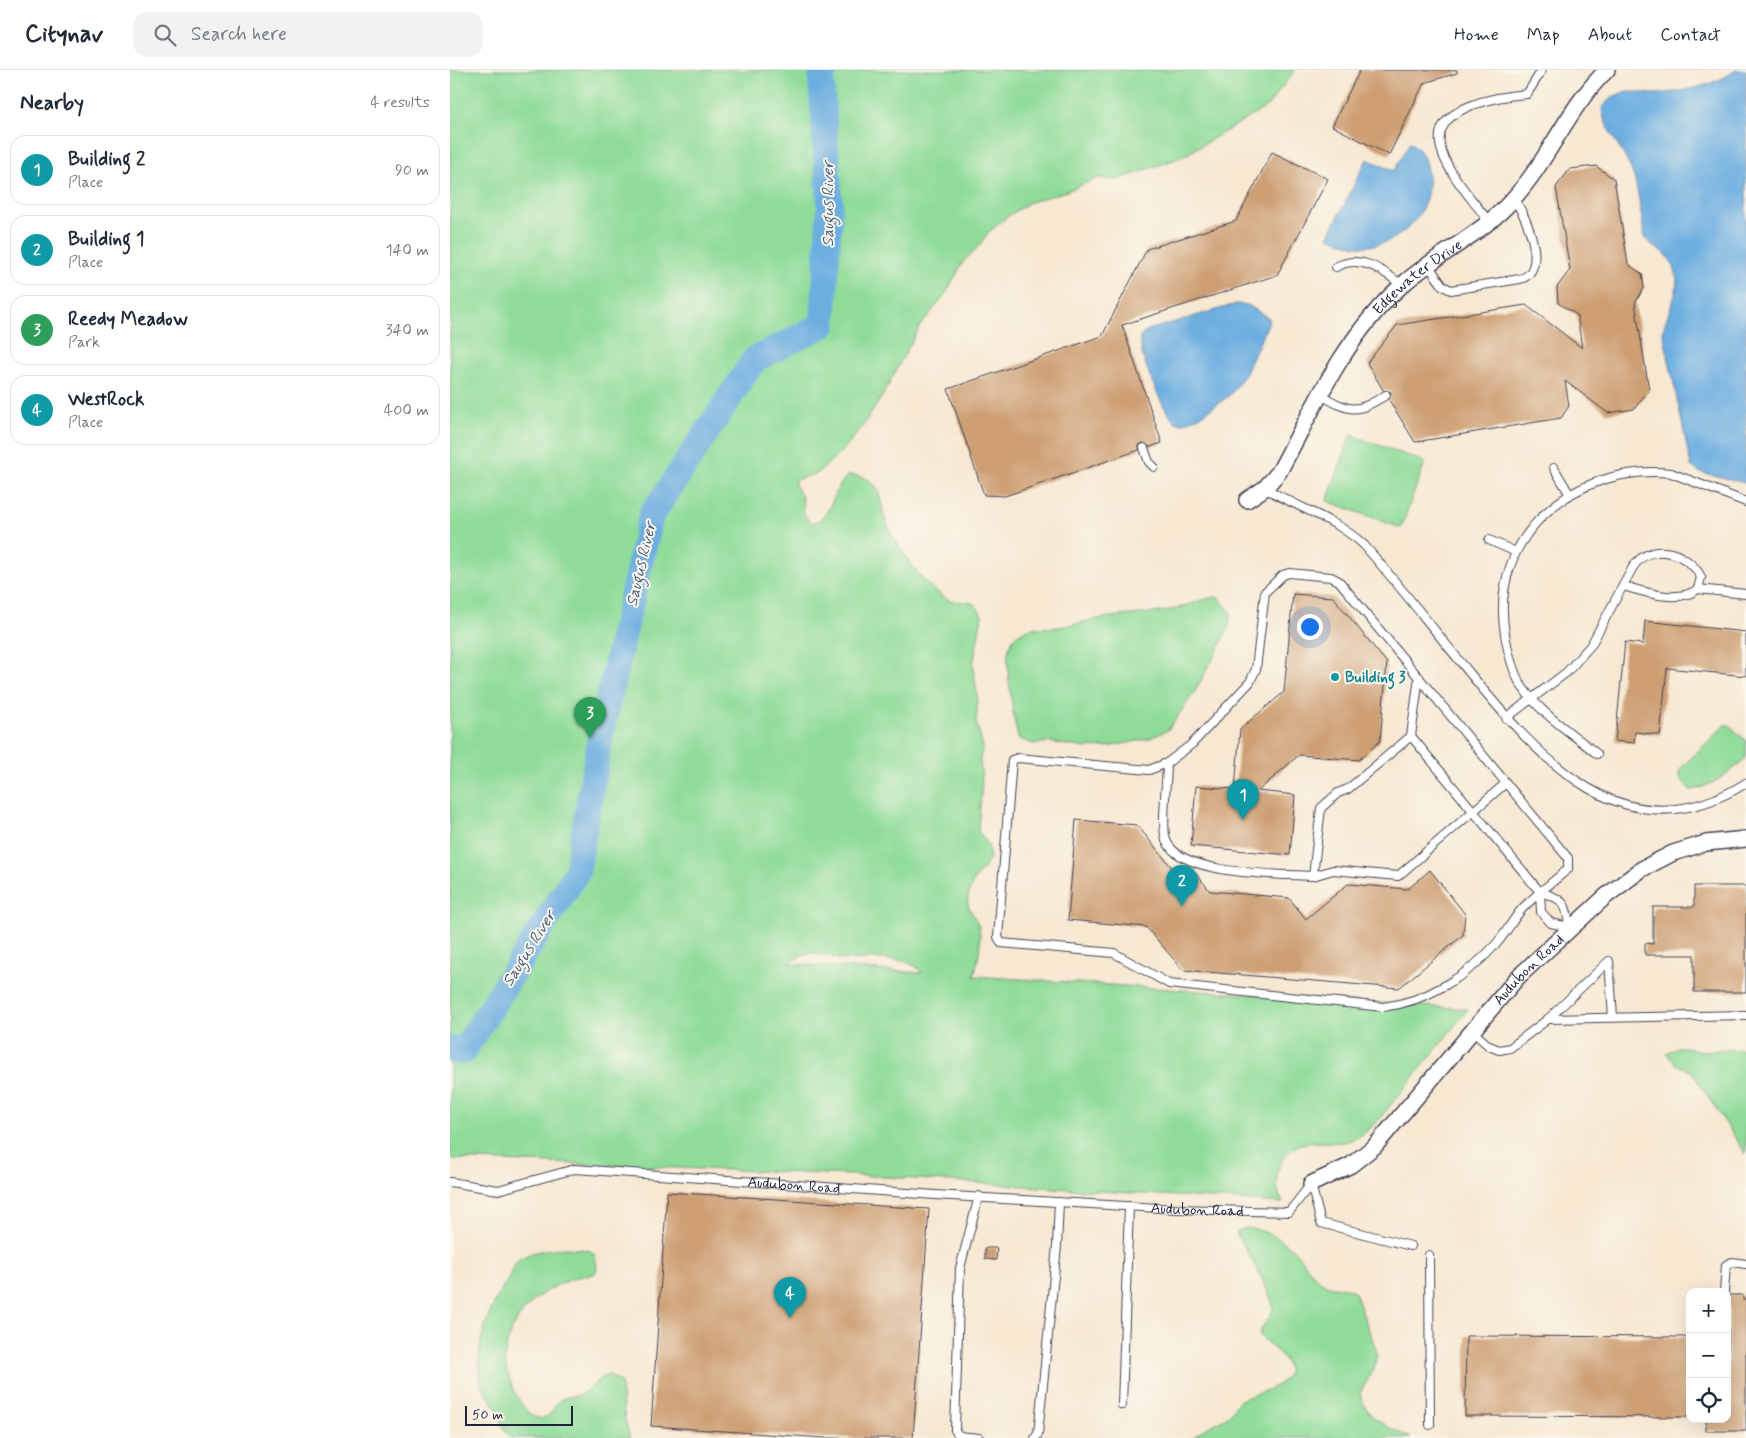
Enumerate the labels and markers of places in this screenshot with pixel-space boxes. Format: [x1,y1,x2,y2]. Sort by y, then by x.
place label: Building 3 [1345,668,1406,690]
marker: Building 3 [1329,671,1341,683]
pin: 3 [574,697,606,738]
pin: 1 [1227,779,1259,820]
pin: 2 [1166,865,1198,906]
pin: 4 [774,1277,806,1318]

